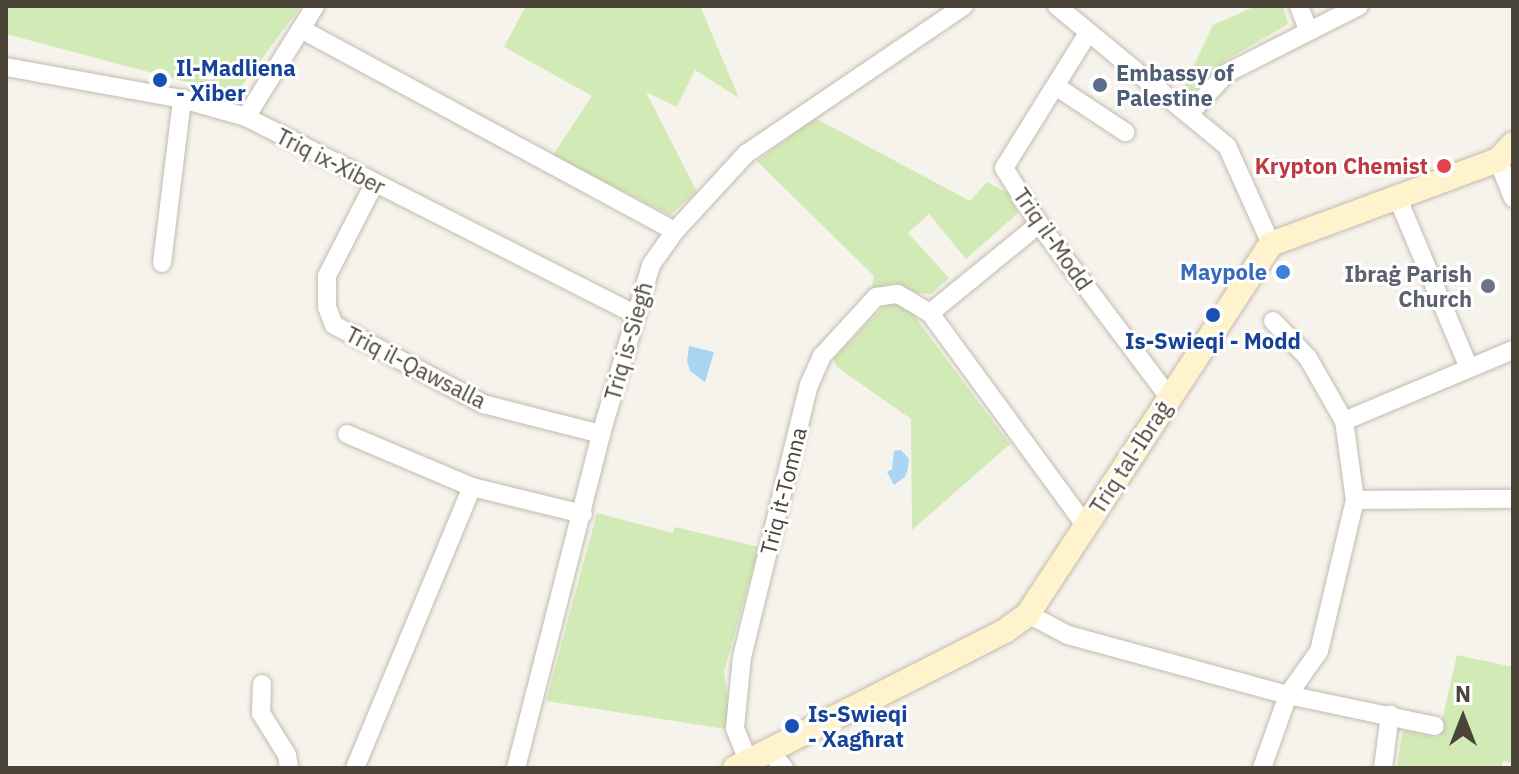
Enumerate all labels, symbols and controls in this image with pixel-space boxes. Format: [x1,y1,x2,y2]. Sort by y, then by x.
place label: Il-Madliena - Xiber [176,54,296,106]
place label: Embassy of Palestine [1116,59,1234,110]
marker: Il-Madliena - Xiber [151,71,169,89]
marker: Embassy of Palestine [1091,76,1109,94]
street label: Triq ix-Xiber [272,122,390,200]
place label: Krypton Chemist [1255,153,1428,179]
marker: Krypton Chemist [1435,157,1453,175]
street label: Triq il-Modd [1008,183,1098,295]
place label: Maypole [1180,259,1267,285]
place label: Ibraġ Parish Church [1344,260,1472,312]
marker: Maypole [1274,263,1292,281]
marker: Ibraġ Parish Church [1479,277,1497,295]
street label: Triq is-Siegħ [599,279,657,403]
marker: Is-Swieqi - Modd [1204,306,1222,324]
street label: Triq il-Qawsalla [342,320,490,414]
place label: Is-Swieqi - Modd [1125,328,1301,354]
street label: Triq tal-Ibraġ [1084,396,1176,518]
street label: Triq it-Tomna [754,424,812,558]
north arrow [1423,678,1503,758]
text: N [1455,679,1471,708]
place label: Is-Swieqi - Xagħrat [808,700,907,752]
marker: Is-Swieqi - Xagħrat [783,717,801,735]

